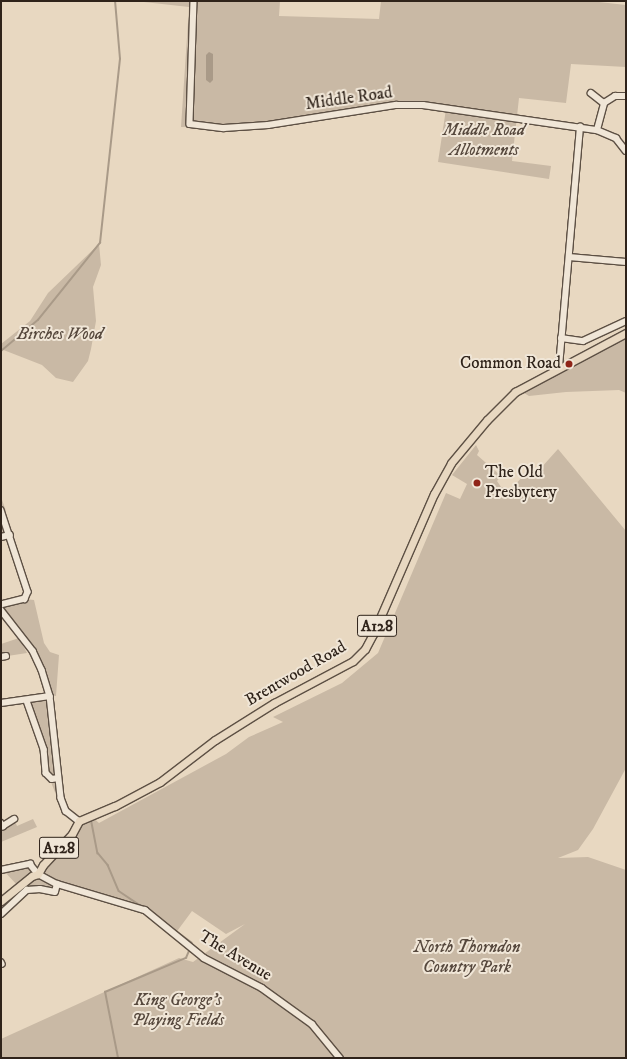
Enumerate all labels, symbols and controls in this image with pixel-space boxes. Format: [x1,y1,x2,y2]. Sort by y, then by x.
street label: Middle Road [304,83,394,115]
park label: Middle Road Allotments [443,121,525,161]
park label: Birches Wood [17,325,103,345]
place label: Common Road [460,354,561,374]
marker: Common Road [564,359,574,369]
place label: The Old Presbytery [485,463,557,503]
marker: The Old Presbytery [472,478,482,488]
road number: A128 [357,612,397,640]
street label: Brentwood Road [242,637,350,711]
road number: A128 [39,834,79,862]
street label: The Avenue [195,926,275,986]
park label: North Thorndon Country Park [414,938,520,978]
park label: King George's Playing Fields [132,991,224,1031]

